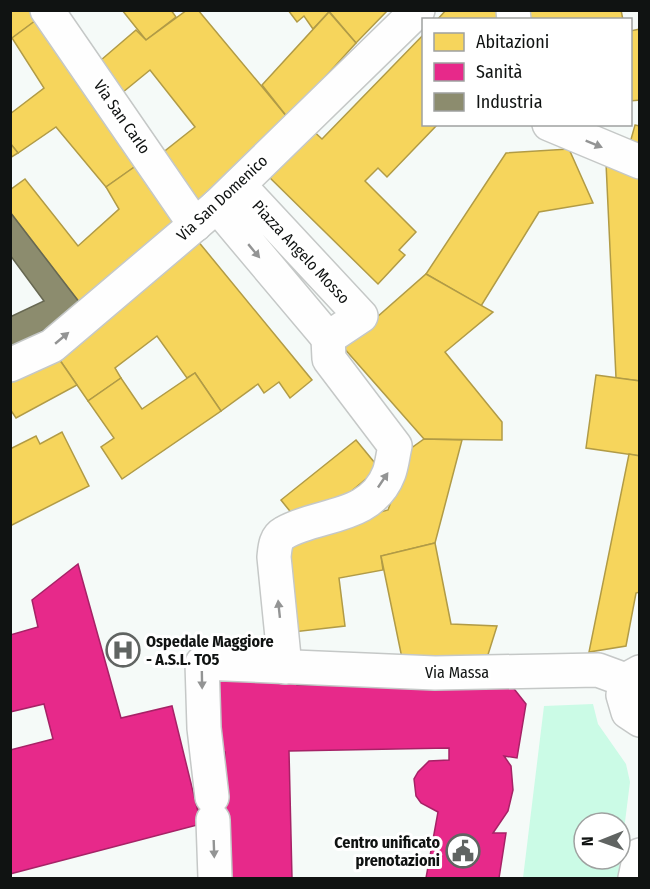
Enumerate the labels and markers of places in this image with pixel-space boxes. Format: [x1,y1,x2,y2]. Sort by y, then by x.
hospital icon: Ospedale Maggiore - A.S.L. TO5 [105,632,141,668]
place label: Ospedale Maggiore - A.S.L. TO5 [146,632,274,669]
place label: Centro unificato prenotazioni [334,833,440,870]
public building icon: Centro unificato prenotazioni [445,833,481,869]

